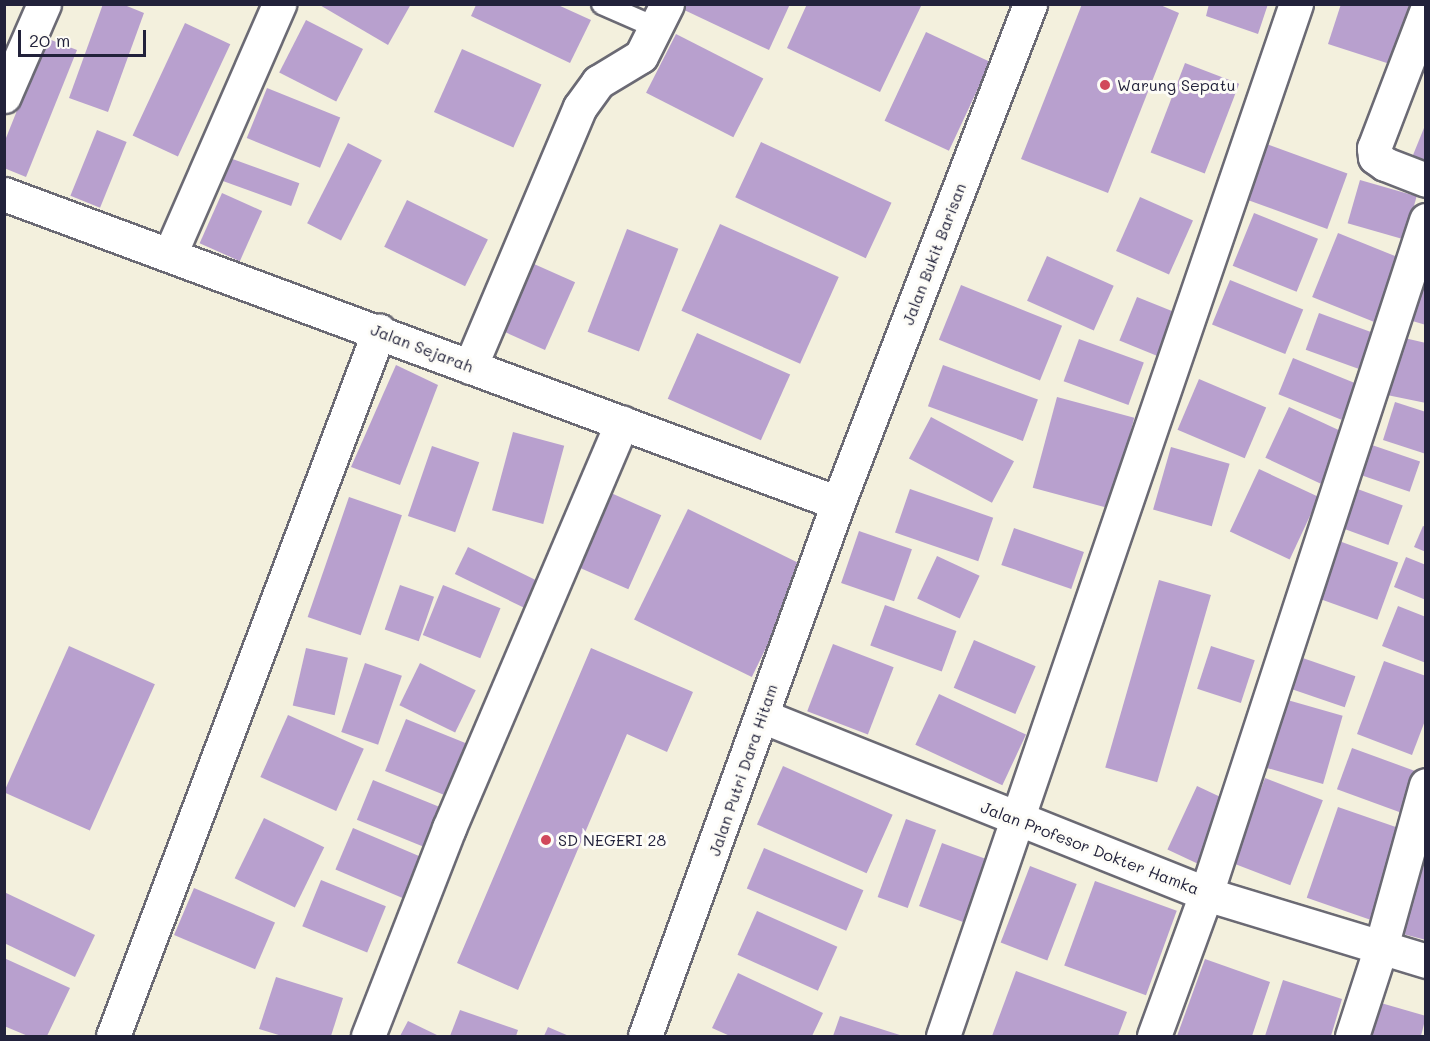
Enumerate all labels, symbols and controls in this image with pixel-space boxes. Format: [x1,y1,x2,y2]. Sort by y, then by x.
scale bar [21,18,148,56]
text: 20 m [29,28,70,52]
place label: Warung Sepatu [1117,75,1236,95]
marker: Warung Sepatu [1098,78,1112,92]
street label: Jalan Bukit Barisan [898,180,970,328]
street label: Jalan Sejarah [368,320,476,376]
street label: Jalan Putri Dara Hitam [705,682,781,858]
street label: Jalan Profesor Dokter Hamka [978,797,1202,899]
place label: SD NEGERI 28 [558,830,666,850]
marker: SD NEGERI 28 [539,833,553,847]

